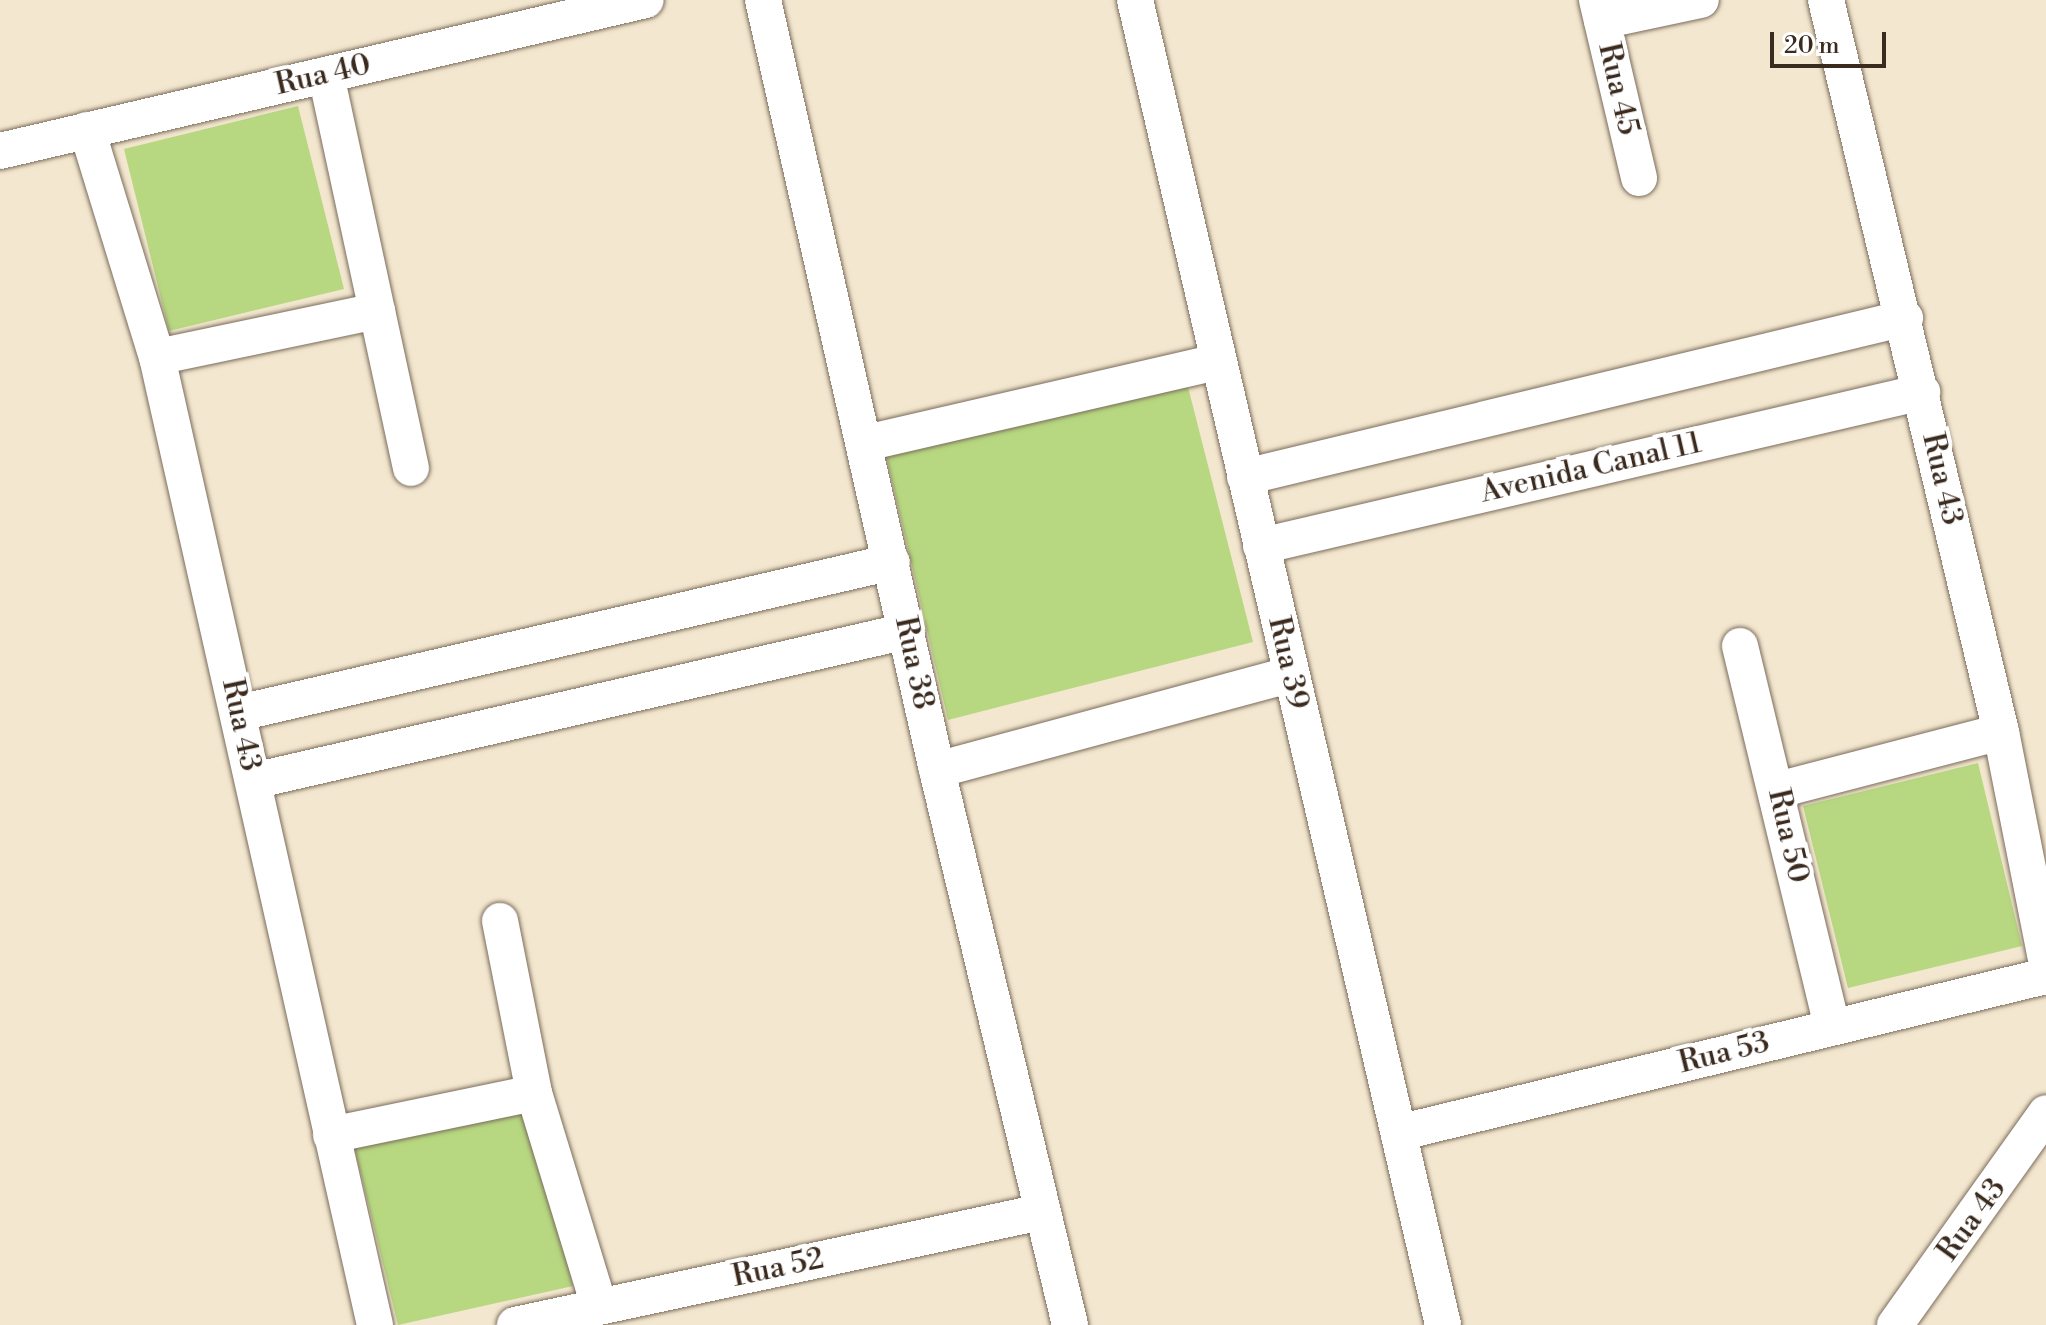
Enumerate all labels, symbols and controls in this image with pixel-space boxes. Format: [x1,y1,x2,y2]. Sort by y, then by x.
scale bar [1774,16,1890,66]
text: 20 m [1784,31,1840,61]
street label: Rua 45 [1590,39,1646,139]
street label: Rua 40 [272,47,374,103]
street label: Avenida Canal 11 [1477,425,1705,511]
street label: Rua 43 [1914,429,1970,529]
street label: Rua 38 [887,613,941,713]
street label: Rua 39 [1260,613,1316,713]
street label: Rua 43 [214,675,268,775]
street label: Rua 50 [1760,785,1816,887]
street label: Rua 53 [1675,1024,1773,1082]
street label: Rua 43 [1930,1172,2014,1268]
street label: Rua 52 [729,1241,827,1295]

